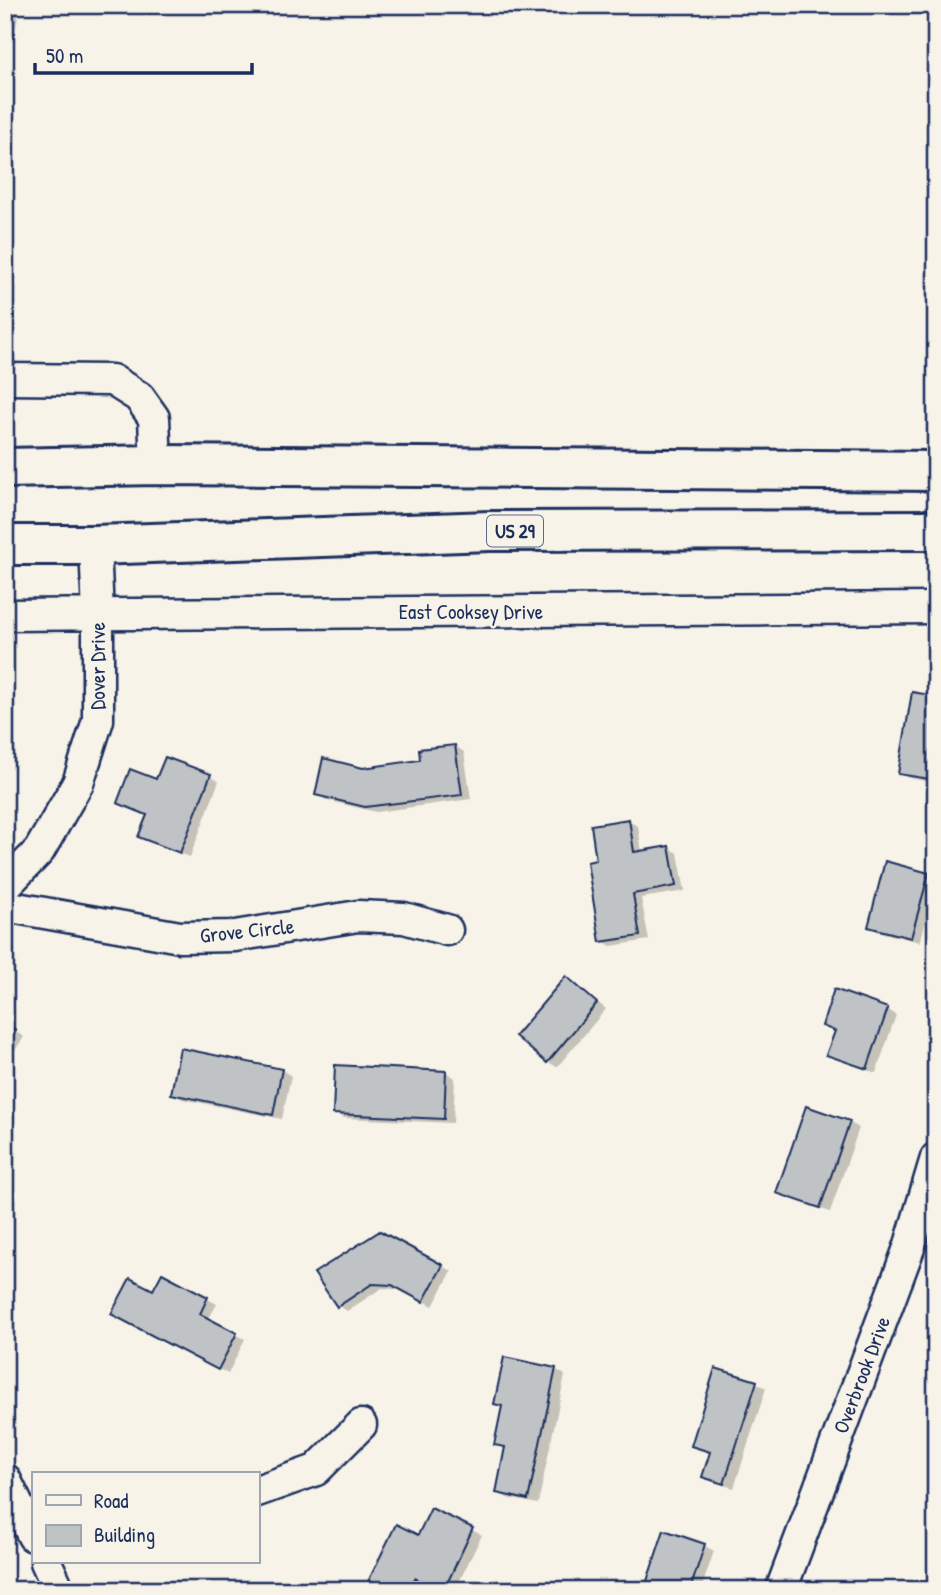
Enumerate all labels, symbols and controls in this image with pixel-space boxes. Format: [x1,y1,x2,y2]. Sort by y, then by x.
scale bar [35,32,252,76]
text: 50 m [46,41,83,70]
road number: US 29 [487,516,543,546]
street label: East Cooksey Drive [399,597,543,626]
street label: Dover Drive [83,622,112,710]
street label: Grove Circle [198,911,296,950]
street label: Overbrook Drive [826,1312,897,1438]
legend [32,1472,259,1564]
text: Road [94,1486,128,1515]
text: Building [94,1520,155,1549]

